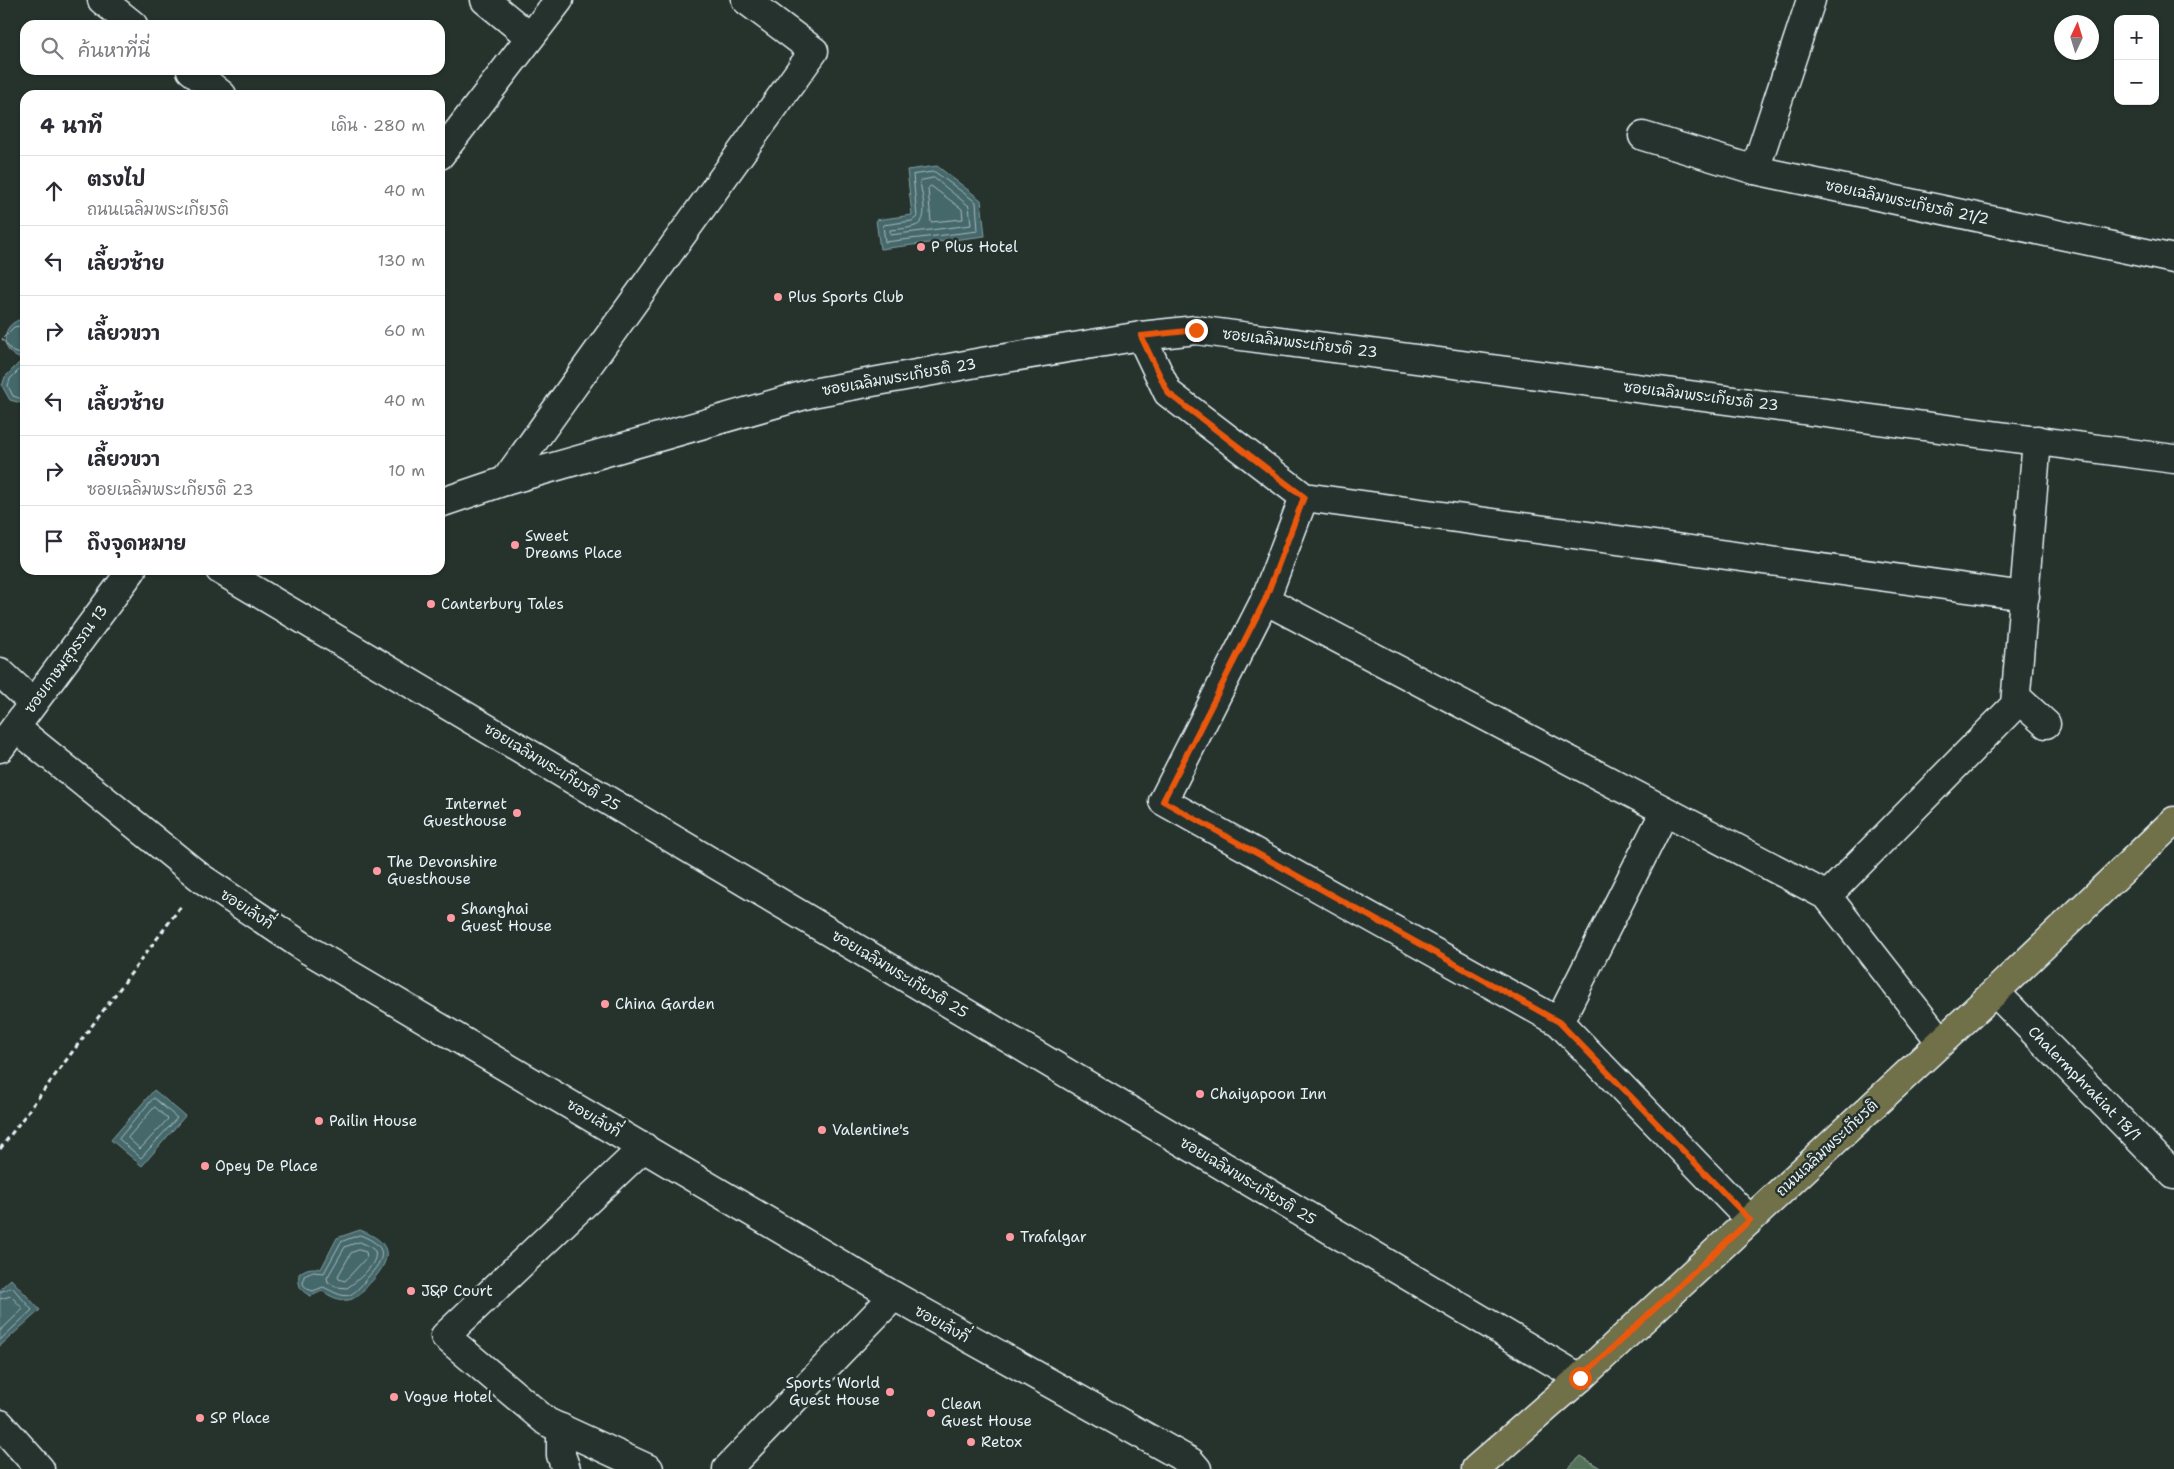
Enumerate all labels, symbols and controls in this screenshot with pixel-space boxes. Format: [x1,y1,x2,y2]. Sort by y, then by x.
north arrow [2054,15,2099,60]
map controls [2114,15,2159,105]
button: + [2114,15,2159,60]
search box [20,20,445,75]
icon: search [38,34,66,62]
text: ค้นหาที่นี่ [78,38,150,63]
button: − [2114,60,2159,105]
text: 4 นาที [40,112,102,140]
text: เดิน · 280 m [331,115,425,136]
text: ตรงไป [87,167,145,192]
street label: ซอยเฉลิมพระเกียรติ 21/2 [1823,175,1991,229]
icon: ahead [40,177,68,205]
text: 40 m [383,180,425,201]
text: ถนนเฉลิมพระเกียรติ [87,199,229,220]
place label: P Plus Hotel [931,237,1018,257]
marker: P Plus Hotel [915,241,927,253]
icon: left [40,247,68,275]
text: 130 m [378,250,425,271]
text: เลี้ยวซ้าย [87,251,164,276]
place label: Plus Sports Club [788,287,904,307]
marker: Plus Sports Club [772,291,784,303]
icon: right [40,317,68,345]
route end [1185,319,1208,342]
text: 60 m [384,320,425,341]
text: เลี้ยวขวา [87,321,160,346]
street label: ซอยเฉลิมพระเกียรติ 23 [1221,324,1379,362]
street label: ซอยเฉลิมพระเกียรติ 23 [820,354,978,400]
street label: ซอยเฉลิมพระเกียรติ 23 [1622,377,1780,415]
icon: left [40,387,68,415]
text: 40 m [383,390,425,411]
text: เลี้ยวซ้าย [87,391,164,416]
text: เลี้ยวขวา [87,447,160,472]
icon: right [40,457,68,485]
text: 10 m [388,460,425,481]
text: ซอยเฉลิมพระเกียรติ 23 [87,479,254,500]
place label: Sweet Dreams Place [525,526,622,563]
icon: arrive [40,527,68,555]
text: ถึงจุดหมาย [87,531,186,556]
marker: Sweet Dreams Place [509,539,521,551]
place label: Canterbury Tales [441,594,564,614]
marker: Canterbury Tales [425,598,437,610]
street label: ซอยเกษมสุวรรณ 13 [20,601,113,718]
street label: ซอยเฉลิมพระเกียรติ 25 [480,718,624,816]
place label: Internet Guesthouse [423,794,507,831]
marker: Internet Guesthouse [511,807,523,819]
place label: The Devonshire Guesthouse [387,852,497,889]
marker: The Devonshire Guesthouse [371,865,383,877]
street label: ซอยเล้งกี่ [216,881,280,934]
place label: Shanghai Guest House [461,899,552,936]
marker: Shanghai Guest House [445,912,457,924]
street label: ซอยเฉลิมพระเกียรติ 25 [828,925,972,1023]
place label: China Garden [615,994,715,1014]
marker: China Garden [599,998,611,1010]
street label: Chalermphrakiat 18/1 [2024,1022,2145,1145]
place label: Chaiyapoon Inn [1210,1084,1327,1104]
marker: Chaiyapoon Inn [1194,1088,1206,1100]
street label: ซอยเล้งกี่ [563,1091,627,1142]
street label: ถนนเฉลิมพระเกียรติ [1772,1095,1882,1201]
place label: Pailin House [329,1111,417,1131]
marker: Pailin House [313,1115,325,1127]
place label: Valentine's [832,1120,909,1140]
marker: Valentine's [816,1124,828,1136]
street label: ซอยเฉลิมพระเกียรติ 25 [1176,1132,1320,1230]
place label: Opey De Place [215,1156,318,1176]
marker: Opey De Place [199,1160,211,1172]
place label: Trafalgar [1020,1227,1087,1247]
marker: Trafalgar [1004,1231,1016,1243]
place label: J&P Court [421,1281,493,1301]
marker: J&P Court [405,1285,417,1297]
street label: ซอยเล้งกี่ [911,1297,975,1347]
route start [1569,1367,1592,1390]
place label: Sports World Guest House [786,1373,880,1410]
marker: Sports World Guest House [884,1386,896,1398]
place label: Vogue Hotel [404,1387,493,1407]
marker: Vogue Hotel [388,1391,400,1403]
place label: Clean Guest House [941,1394,1032,1431]
marker: Clean Guest House [925,1407,937,1419]
place label: SP Place [210,1408,270,1428]
marker: SP Place [194,1412,206,1424]
place label: Retox [981,1432,1022,1452]
marker: Retox [965,1436,977,1448]

